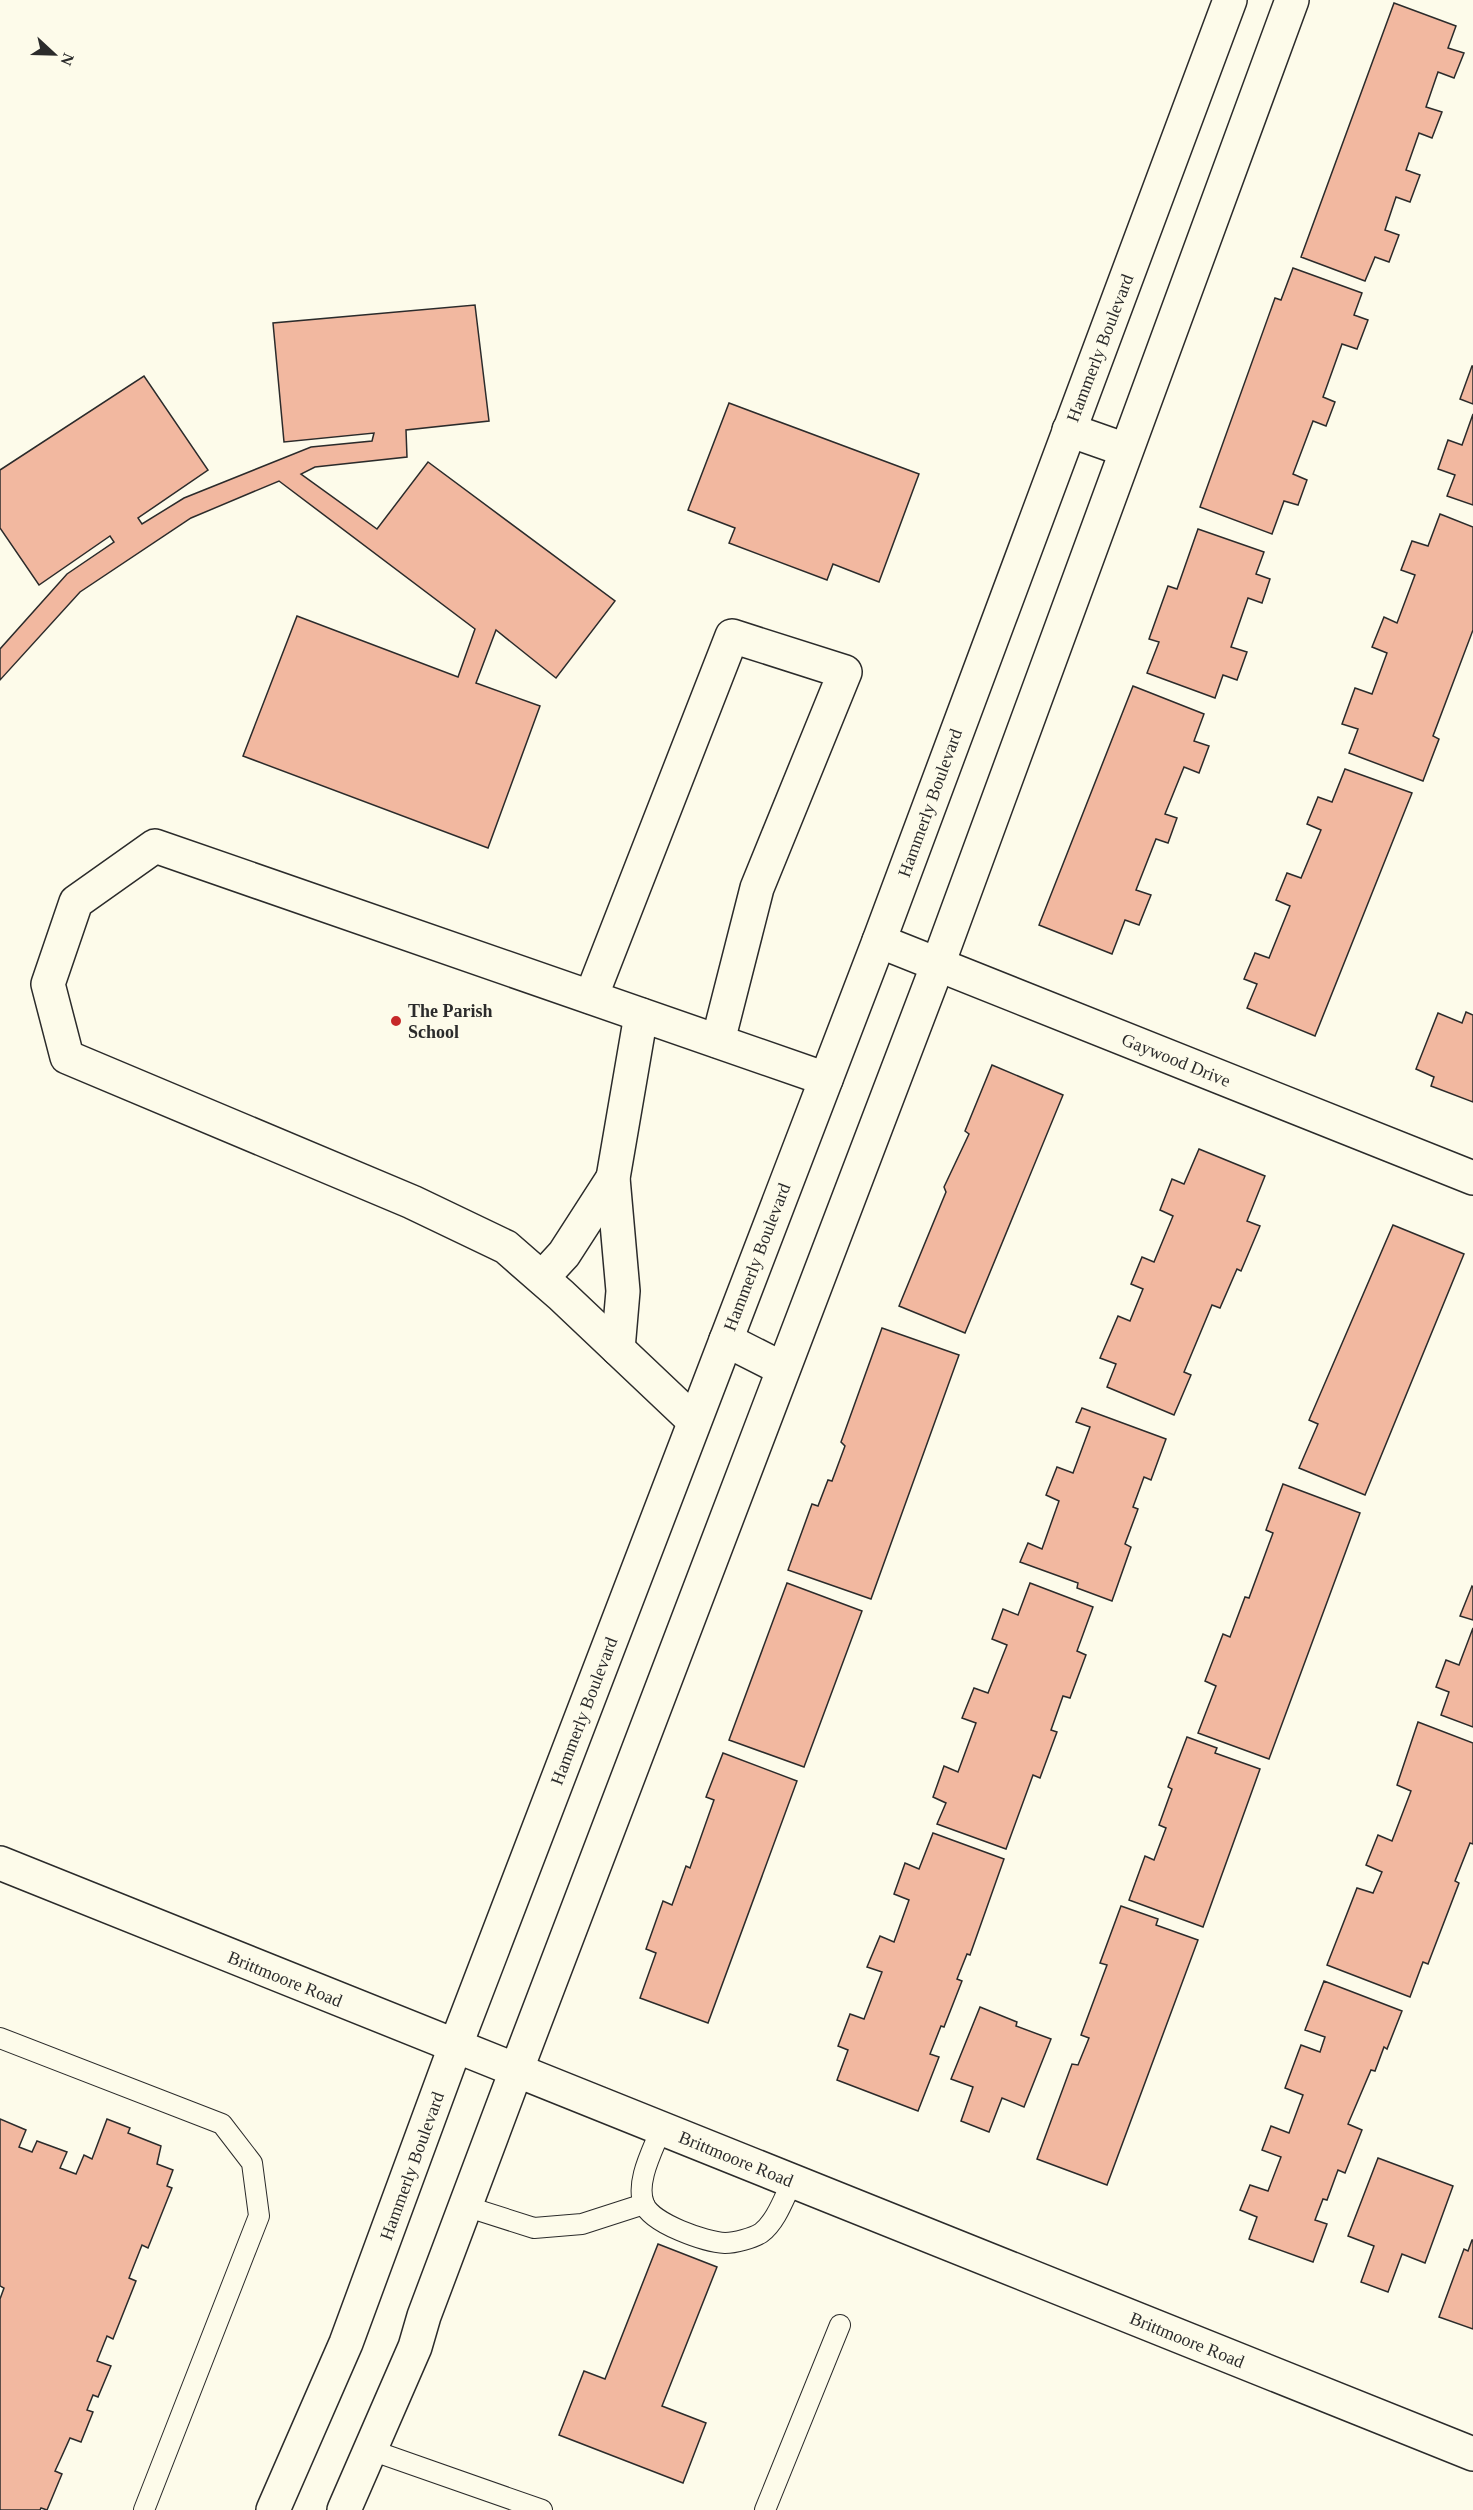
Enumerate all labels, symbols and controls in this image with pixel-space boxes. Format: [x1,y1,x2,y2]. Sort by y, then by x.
north arrow [24,24,84,84]
text: N [57,51,77,68]
street label: Hammerly Boulevard [1063,271,1137,425]
street label: Hammerly Boulevard [894,726,966,880]
place label: The Parish School [408,1001,493,1042]
marker: The Parish School [389,1014,403,1028]
street label: Gaywood Drive [1119,1029,1233,1091]
street label: Hammerly Boulevard [720,1180,794,1334]
street label: Hammerly Boulevard [547,1634,621,1788]
street label: Brittmoore Road [225,1947,345,2011]
street label: Hammerly Boulevard [376,2089,448,2243]
street label: Brittmoore Road [676,2127,796,2191]
street label: Brittmoore Road [1127,2308,1247,2372]

